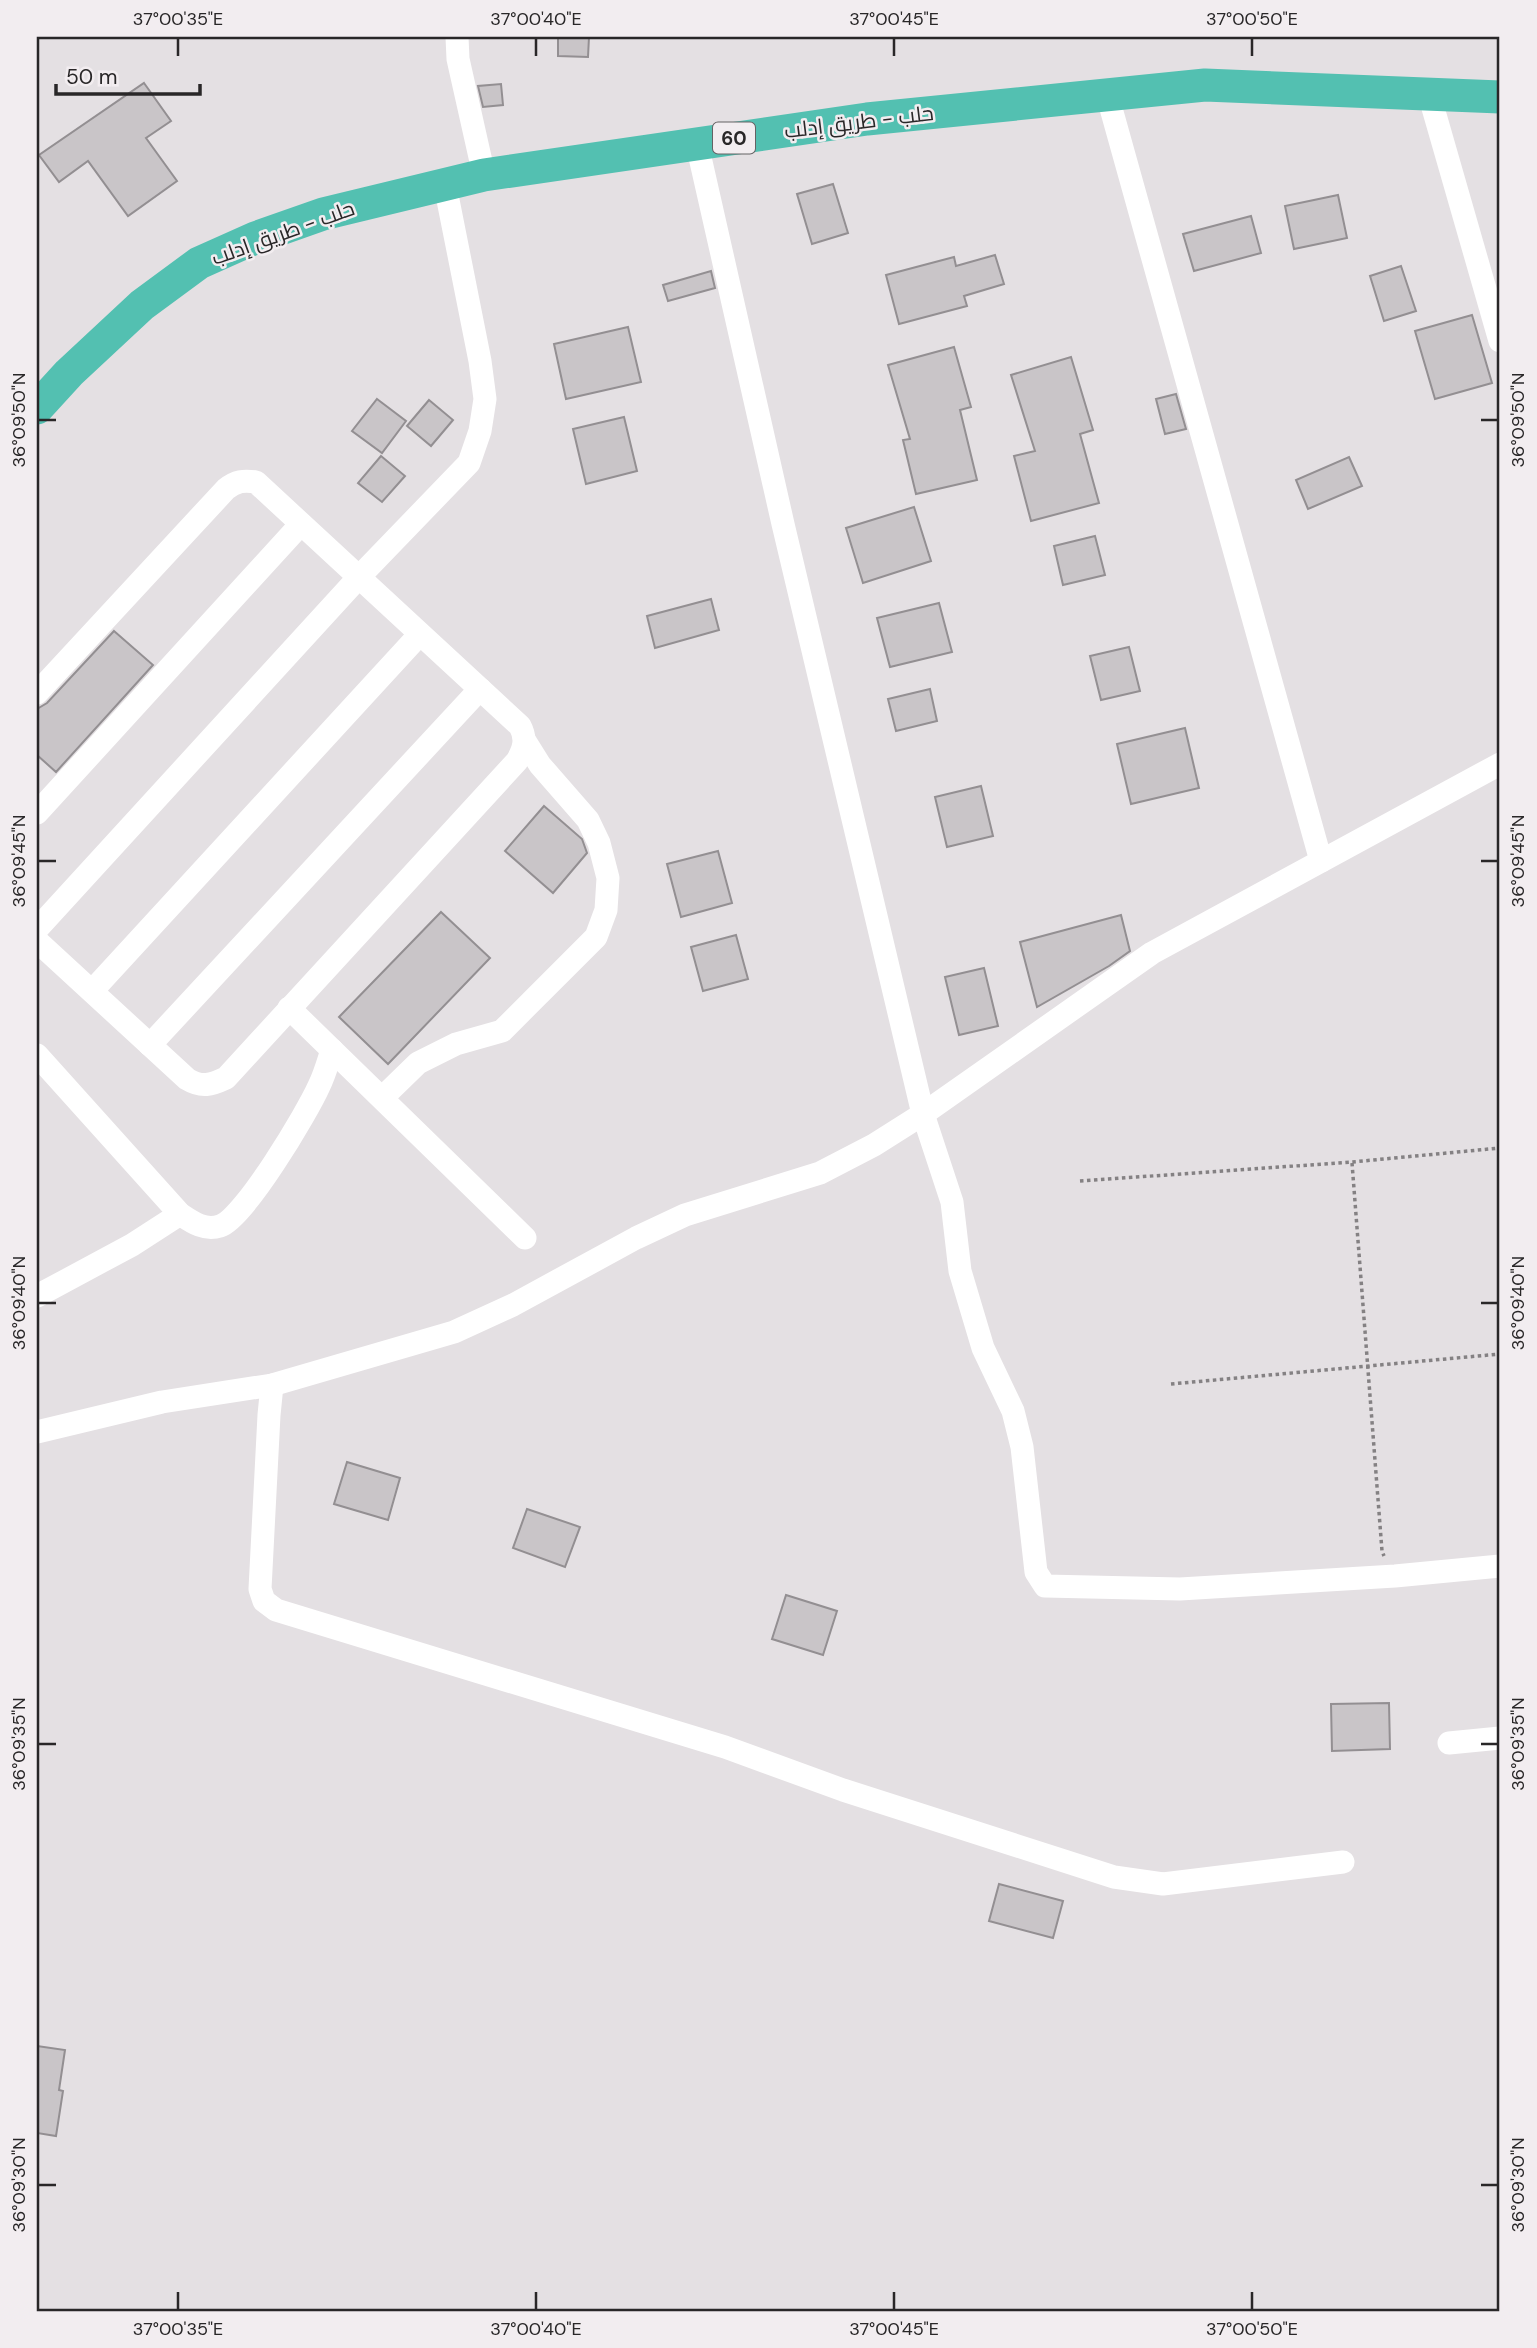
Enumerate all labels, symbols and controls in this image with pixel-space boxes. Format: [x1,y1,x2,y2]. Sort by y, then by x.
text: 37°00'35"E [133,7,223,31]
text: 37°00'40"E [490,7,582,31]
text: 37°00'45"E [849,7,939,31]
text: 37°00'50"E [1206,7,1298,31]
scale bar [56,52,200,96]
text: 50 m [66,63,117,91]
street label: حلب - طريق إدلب [783,99,935,145]
road number: 60 [713,122,755,154]
street label: حلب - طريق إدلب [208,194,358,272]
text: 36°09'50"N [7,372,31,468]
text: 36°09'50"N [1506,372,1530,468]
text: 36°09'45"N [7,815,31,907]
text: 36°09'45"N [1506,815,1530,907]
text: 36°09'40"N [7,1256,31,1350]
text: 36°09'40"N [1506,1256,1530,1350]
text: 36°09'35"N [7,1697,31,1791]
text: 36°09'35"N [1506,1697,1530,1791]
text: 36°09'30"N [7,2137,31,2233]
text: 36°09'30"N [1506,2137,1530,2233]
text: 37°00'35"E [133,2317,223,2341]
text: 37°00'40"E [490,2317,582,2341]
text: 37°00'45"E [849,2317,939,2341]
text: 37°00'50"E [1206,2317,1298,2341]

